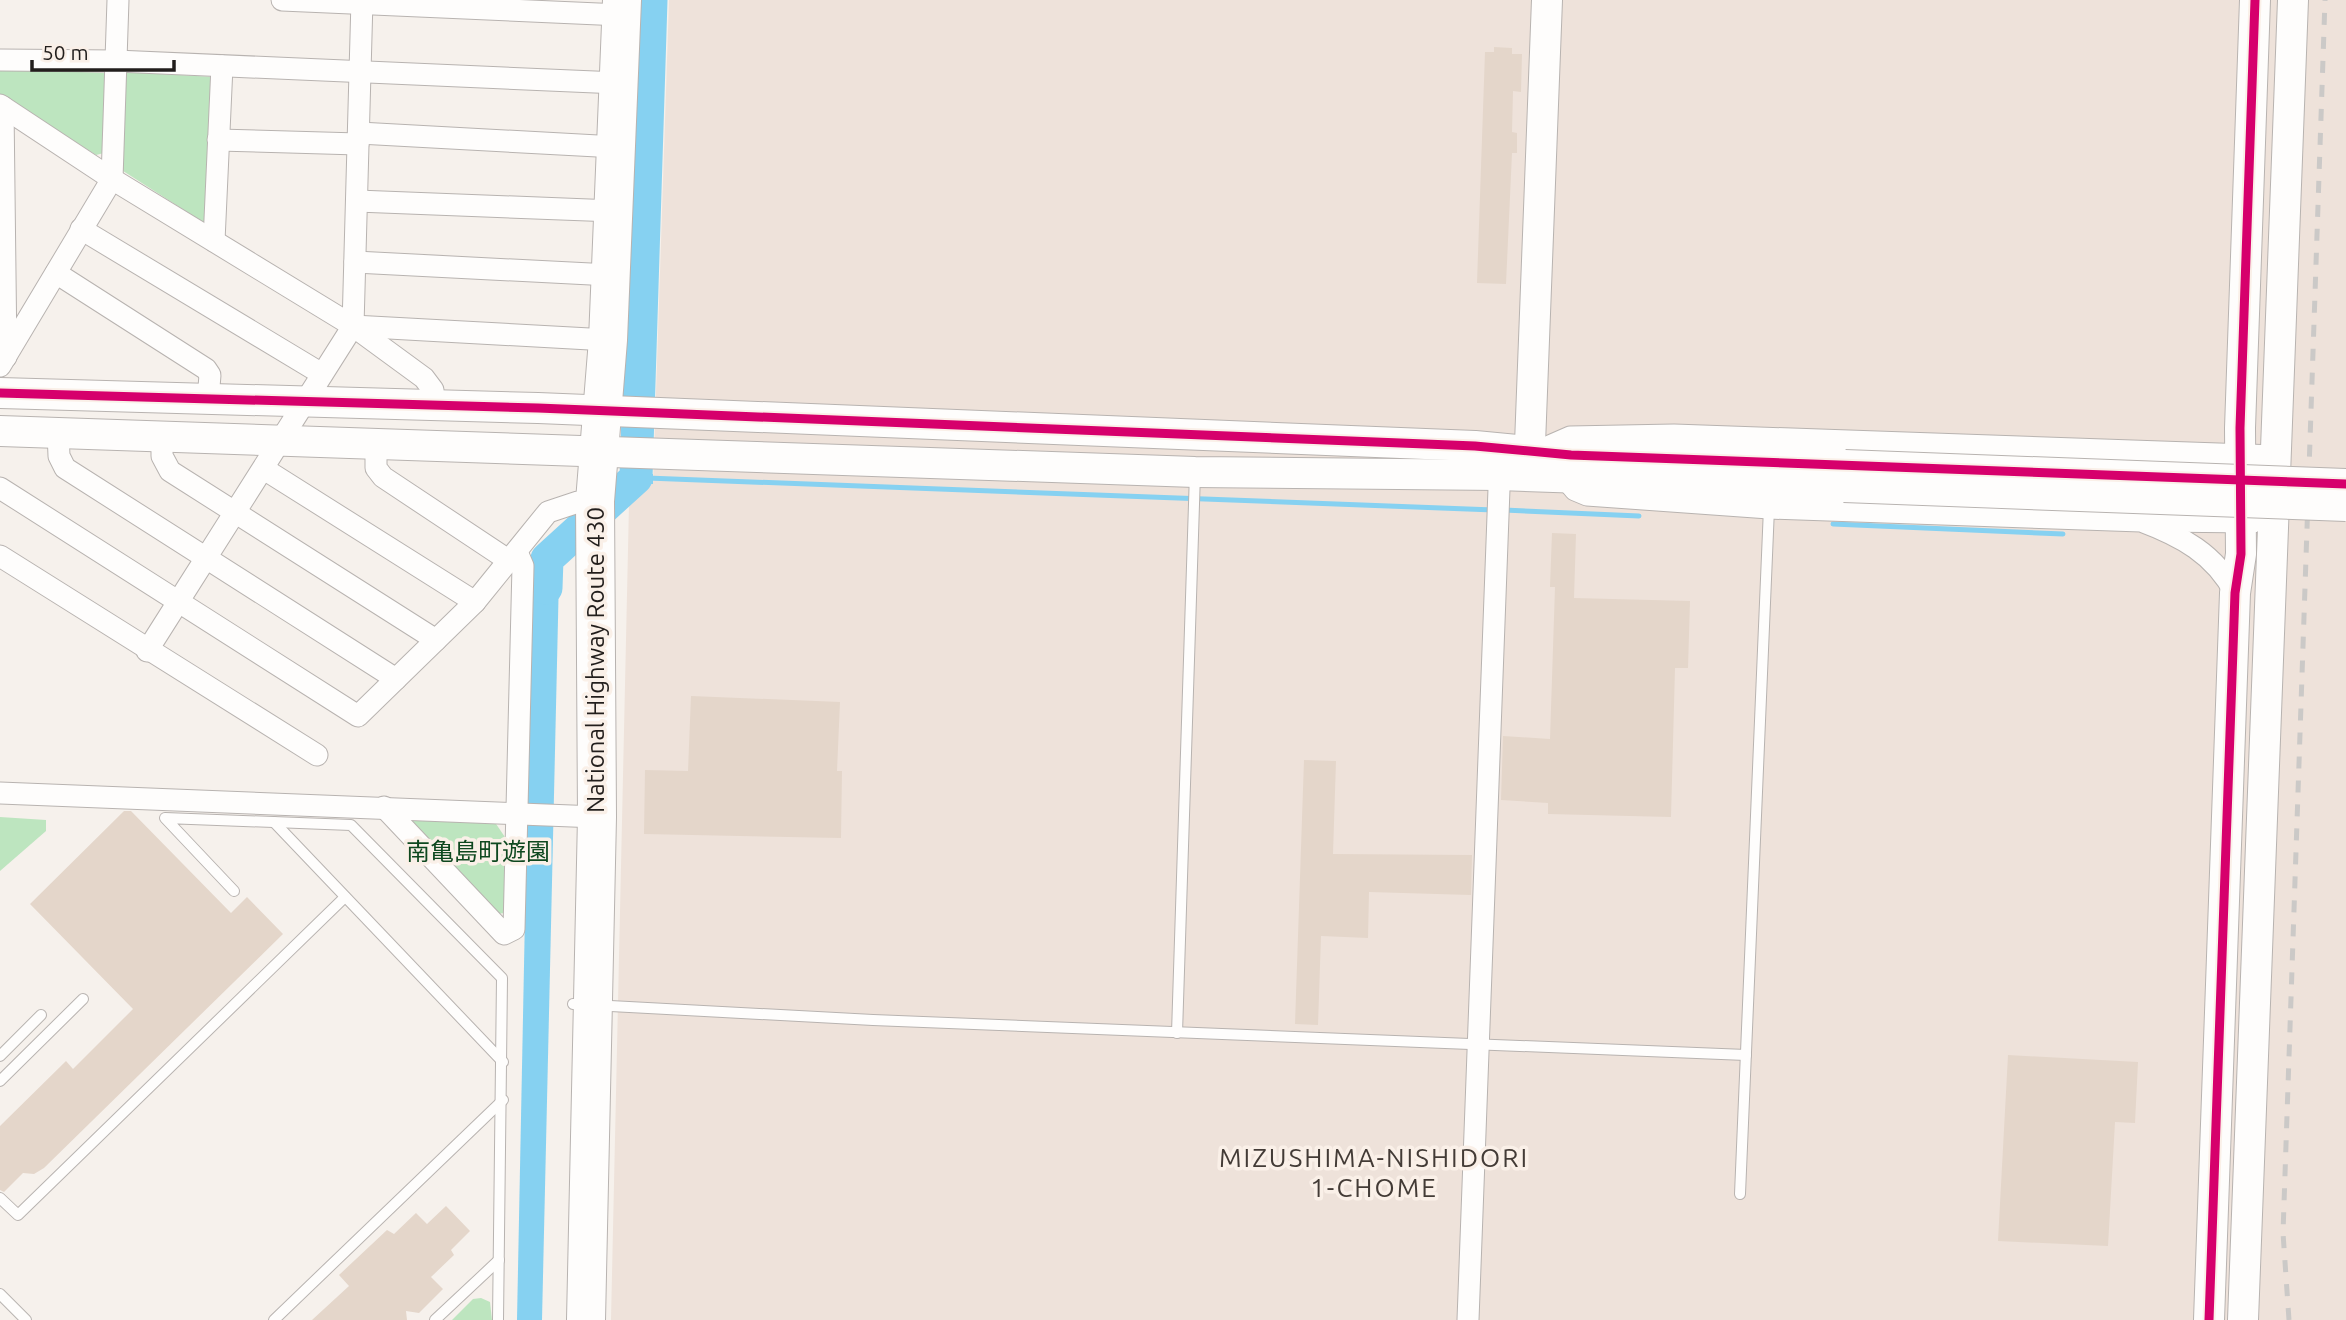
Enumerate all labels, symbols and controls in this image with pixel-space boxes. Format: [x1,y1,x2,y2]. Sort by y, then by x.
scale bar [32,28,173,72]
text: 50 m [42,40,89,64]
street label: National Highway Route 430 [582,507,609,813]
park label: 南亀島町遊園 [406,838,550,865]
district label: MIZUSHIMA-NISHIDORI 1-CHOME [1219,1143,1529,1202]

